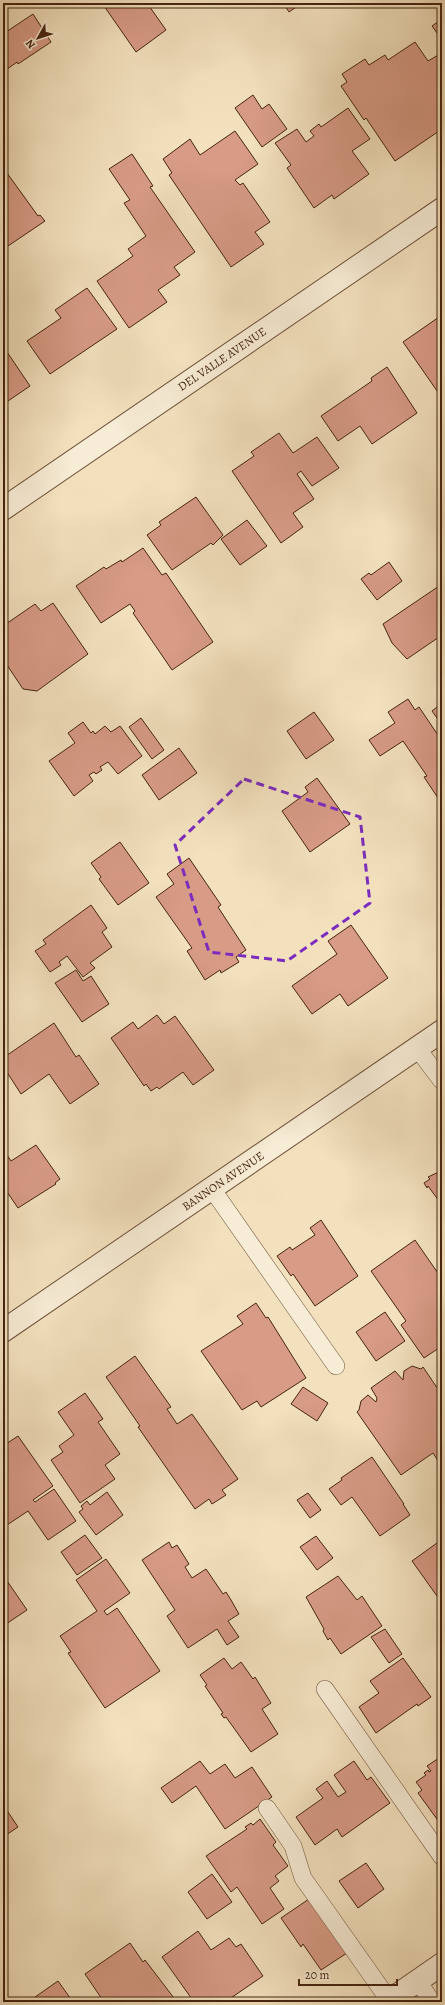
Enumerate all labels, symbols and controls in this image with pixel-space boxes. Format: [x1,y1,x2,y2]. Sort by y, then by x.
north arrow [18,18,58,58]
text: N [22,36,39,52]
street label: DEL VALLE AVENUE [175,323,269,395]
street label: BANNON AVENUE [179,1148,267,1214]
scale bar [299,1961,397,1987]
text: 20 m [305,1967,329,1983]

